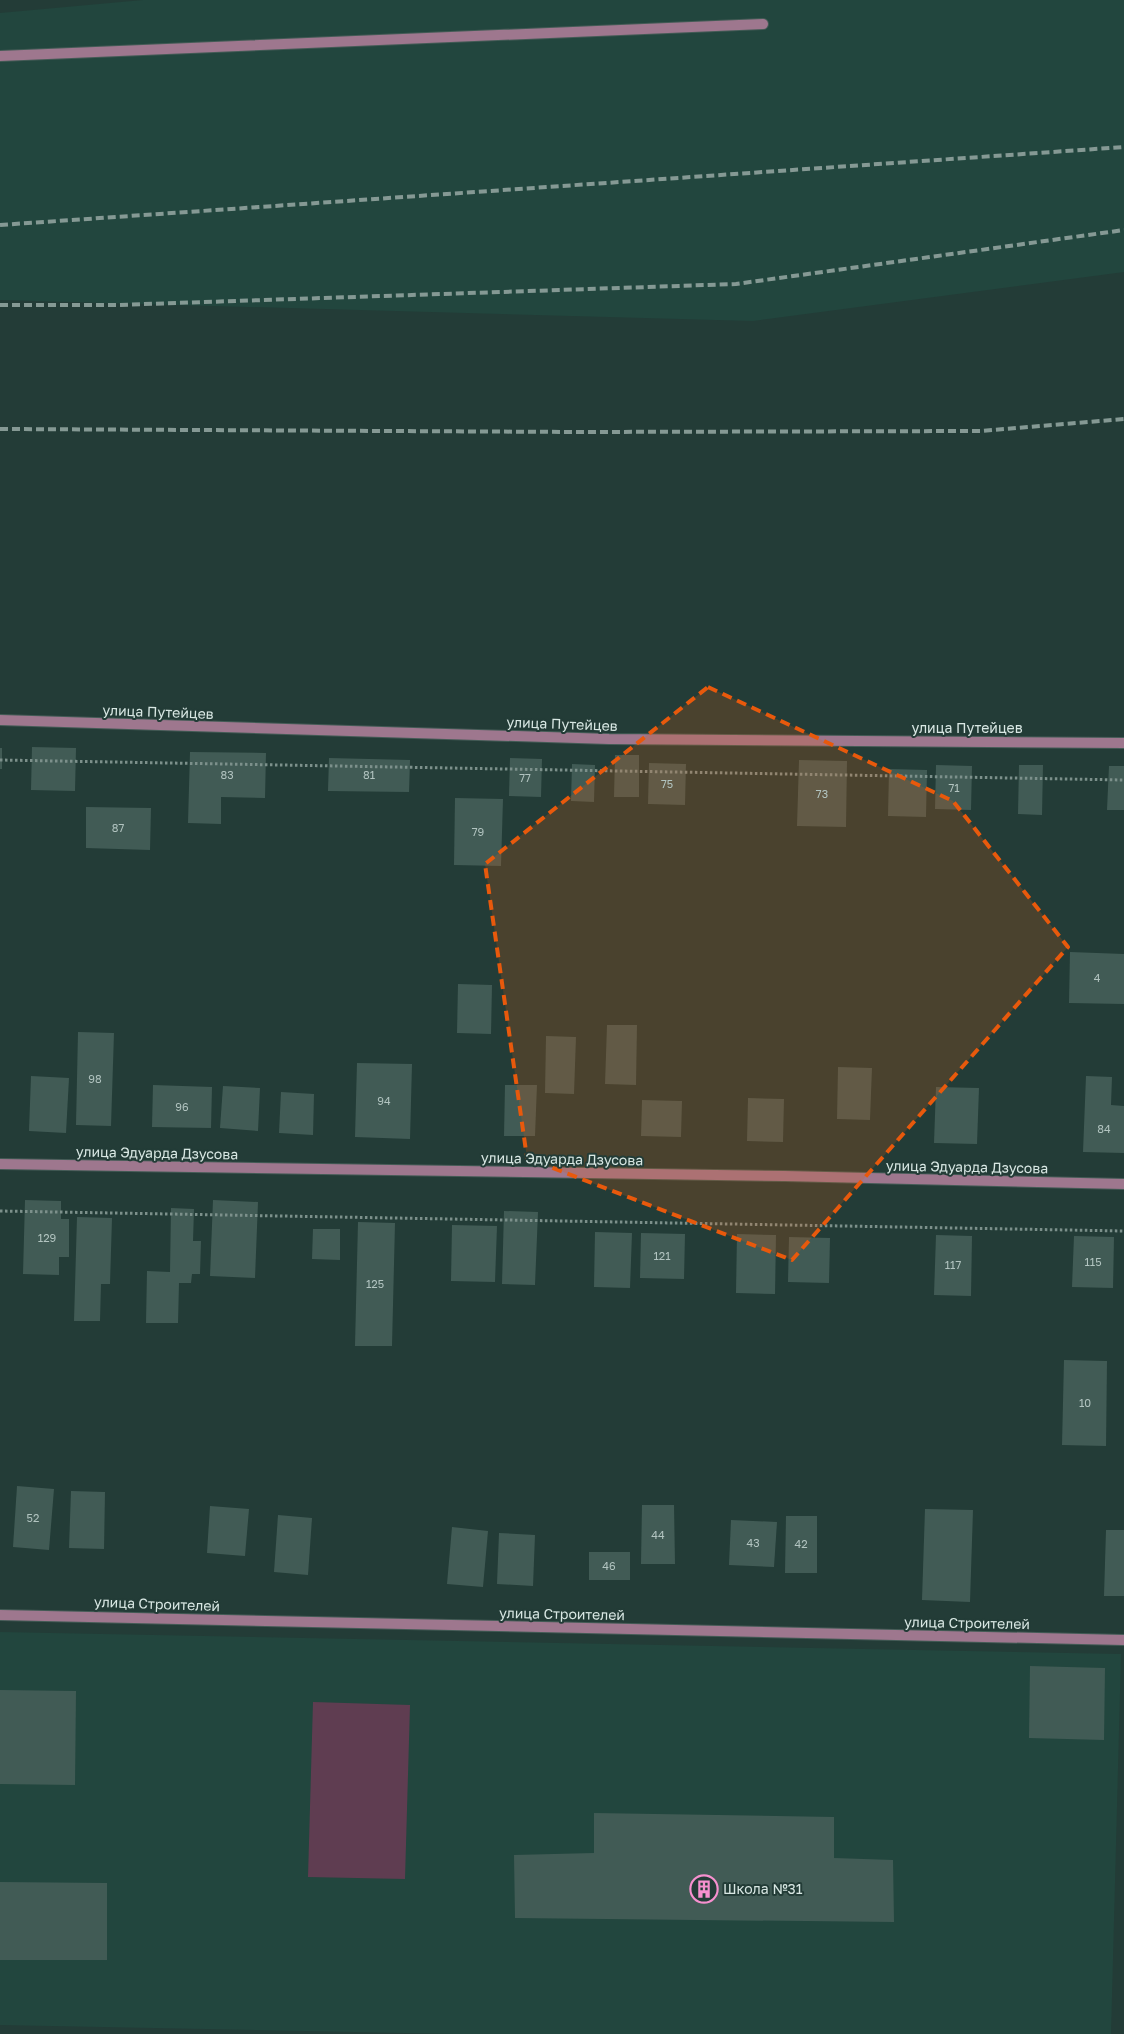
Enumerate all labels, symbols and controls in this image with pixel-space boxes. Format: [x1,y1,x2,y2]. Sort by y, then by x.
street label: улица Путейцев [102,701,214,722]
street label: улица Путейцев [506,713,618,734]
street label: улица Путейцев [911,719,1023,736]
house number: 83 [220,768,234,781]
house number: 81 [363,768,375,781]
house number: 77 [519,771,531,784]
house number: 75 [661,777,673,790]
house number: 71 [948,781,960,794]
house number: 73 [816,787,828,800]
house number: 87 [112,821,124,834]
house number: 79 [472,825,484,838]
house number: 4 [1094,971,1101,984]
house number: 98 [88,1072,102,1085]
house number: 94 [377,1094,391,1107]
house number: 96 [175,1100,189,1113]
house number: 84 [1097,1122,1111,1135]
street label: улица Эдуарда Дзусова [76,1143,238,1162]
street label: улица Эдуарда Дзусова [481,1149,643,1168]
street label: улица Эдуарда Дзусова [886,1157,1048,1176]
house number: 129 [38,1231,56,1244]
house number: 121 [653,1249,671,1262]
house number: 115 [1084,1255,1102,1268]
house number: 117 [945,1258,961,1271]
house number: 125 [366,1277,384,1290]
house number: 10 [1079,1396,1091,1409]
house number: 52 [27,1511,39,1524]
house number: 44 [651,1528,665,1541]
house number: 43 [746,1536,760,1549]
house number: 42 [794,1537,808,1550]
house number: 46 [602,1559,616,1572]
street label: улица Строителей [94,1593,220,1614]
street label: улица Строителей [499,1604,625,1623]
street label: улица Строителей [904,1613,1030,1632]
building icon: Школа №31 [689,1874,719,1904]
place label: Школа №31 [723,1880,803,1897]

